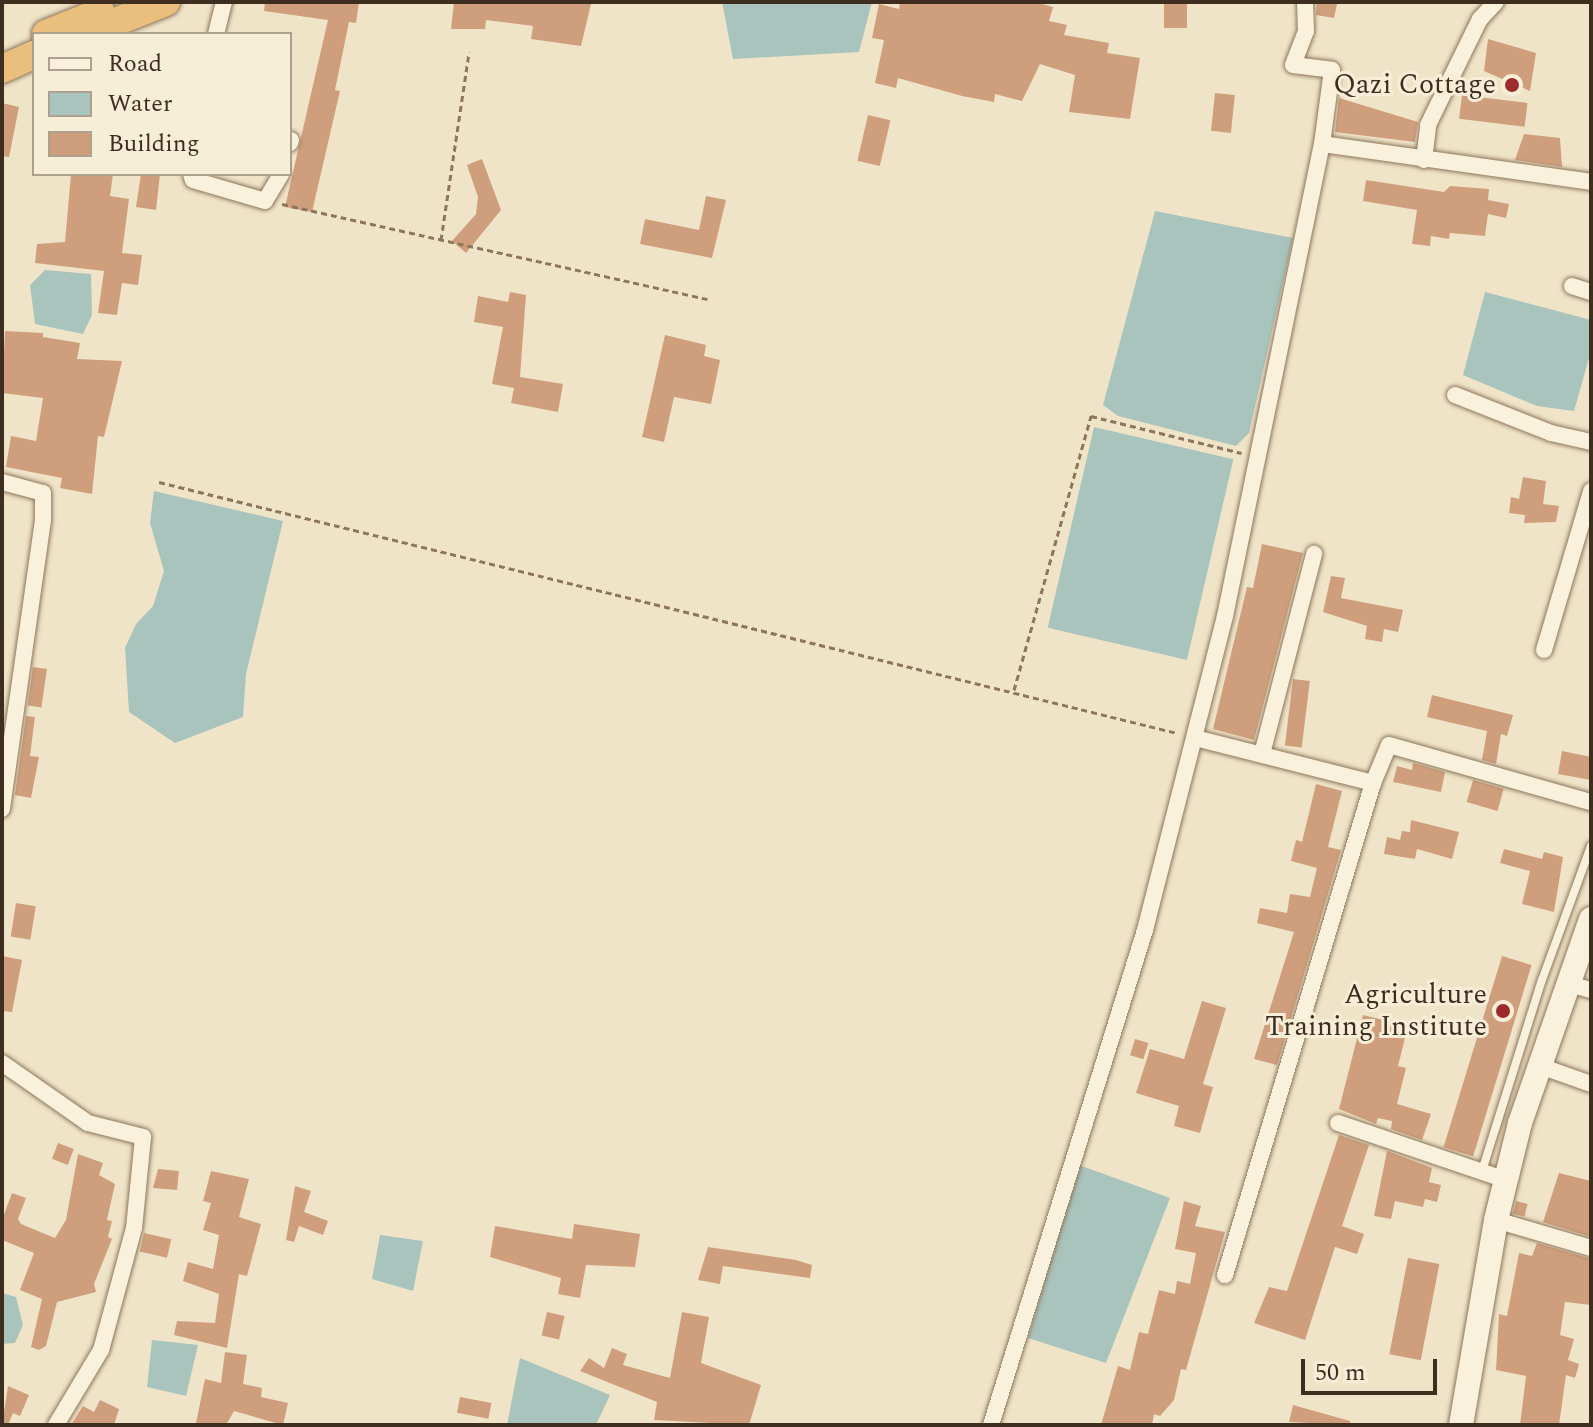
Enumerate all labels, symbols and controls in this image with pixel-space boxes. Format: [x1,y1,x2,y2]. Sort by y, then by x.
legend [32,32,292,176]
text: Road [108,46,162,82]
place label: Qazi Cottage [1333,68,1496,102]
marker: Qazi Cottage [1503,76,1521,94]
text: Water [108,86,172,122]
text: Building [108,126,200,162]
place label: Agriculture Training Institute [1265,978,1487,1044]
marker: Agriculture Training Institute [1494,1002,1512,1020]
scale bar [1305,1343,1441,1393]
text: 50 m [1315,1355,1366,1391]

